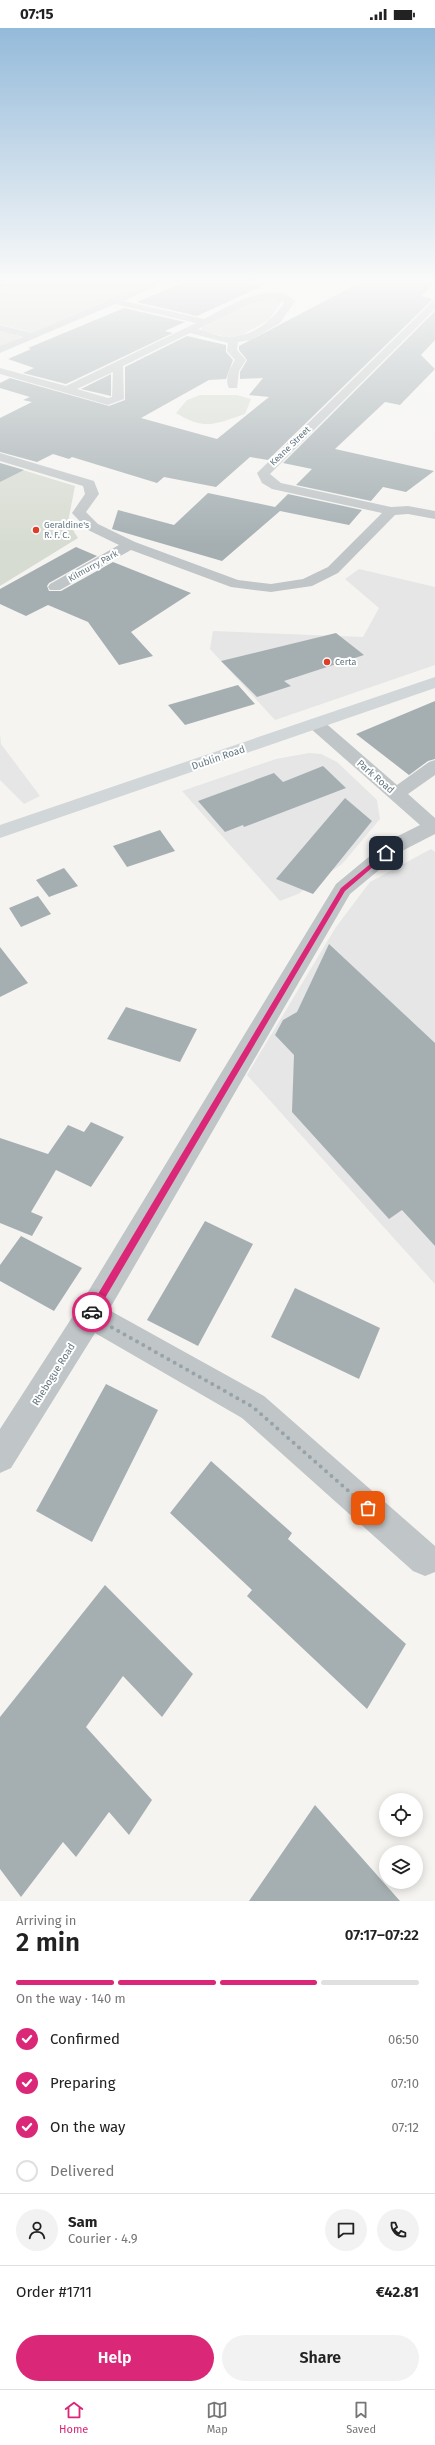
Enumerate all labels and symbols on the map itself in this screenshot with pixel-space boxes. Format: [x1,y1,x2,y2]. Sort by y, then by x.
street label: Keane Street [268,424,313,468]
place label: Geraldine's R. F. C. [44,520,89,540]
marker: Geraldine's R. F. C. [31,525,41,535]
street label: Kilmurry Park [67,548,120,584]
marker: Certa [322,657,332,667]
place label: Certa [335,657,356,667]
street label: Dublin Road [190,743,247,773]
street label: Park Road [354,757,396,796]
pin [369,836,403,870]
courier [72,1292,112,1332]
street label: Rhebogue Road [30,1341,78,1408]
pin [351,1491,385,1525]

